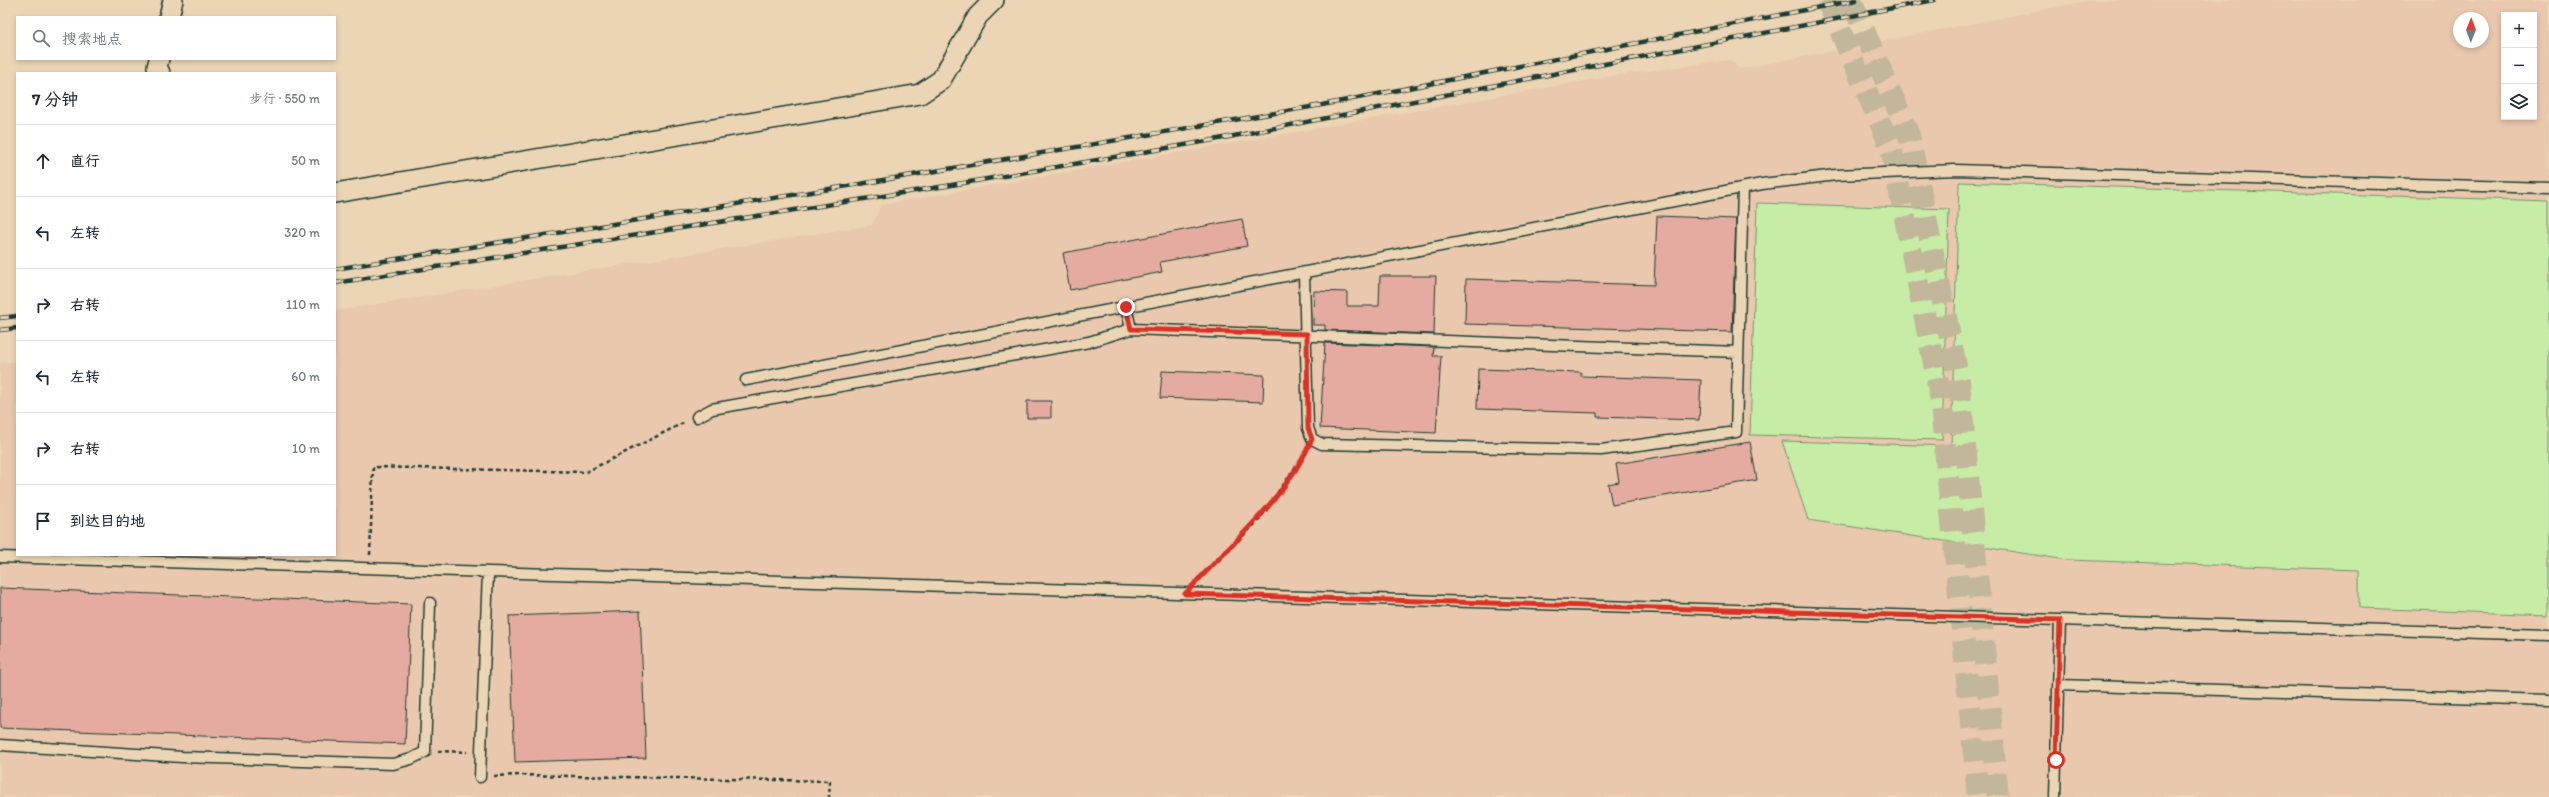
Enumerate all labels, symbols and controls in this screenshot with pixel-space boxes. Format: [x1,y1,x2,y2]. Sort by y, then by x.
north arrow [2453,12,2489,48]
map controls [2501,12,2537,120]
button: + [2501,12,2537,48]
search box [16,16,336,60]
icon: search [30,27,52,49]
text: 搜索地点 [62,30,122,48]
button: − [2501,48,2537,84]
button: layers [2501,84,2537,120]
text: 7 分钟 [32,89,78,109]
text: 步行 · 550 m [250,91,320,106]
icon: ahead [32,150,54,172]
text: 直行 [70,152,100,170]
text: 50 m [291,153,320,168]
icon: left [32,222,54,244]
text: 左转 [70,224,100,242]
text: 320 m [284,225,320,240]
icon: right [32,294,54,316]
text: 右转 [70,296,100,314]
text: 110 m [286,297,320,312]
route end [1117,298,1135,316]
icon: left [32,366,54,388]
text: 左转 [70,368,100,386]
text: 60 m [291,369,320,384]
icon: right [32,438,54,460]
text: 右转 [70,440,100,458]
text: 10 m [292,441,320,456]
icon: arrive [32,510,54,532]
text: 到达目的地 [70,512,145,530]
route start [2047,751,2065,769]

